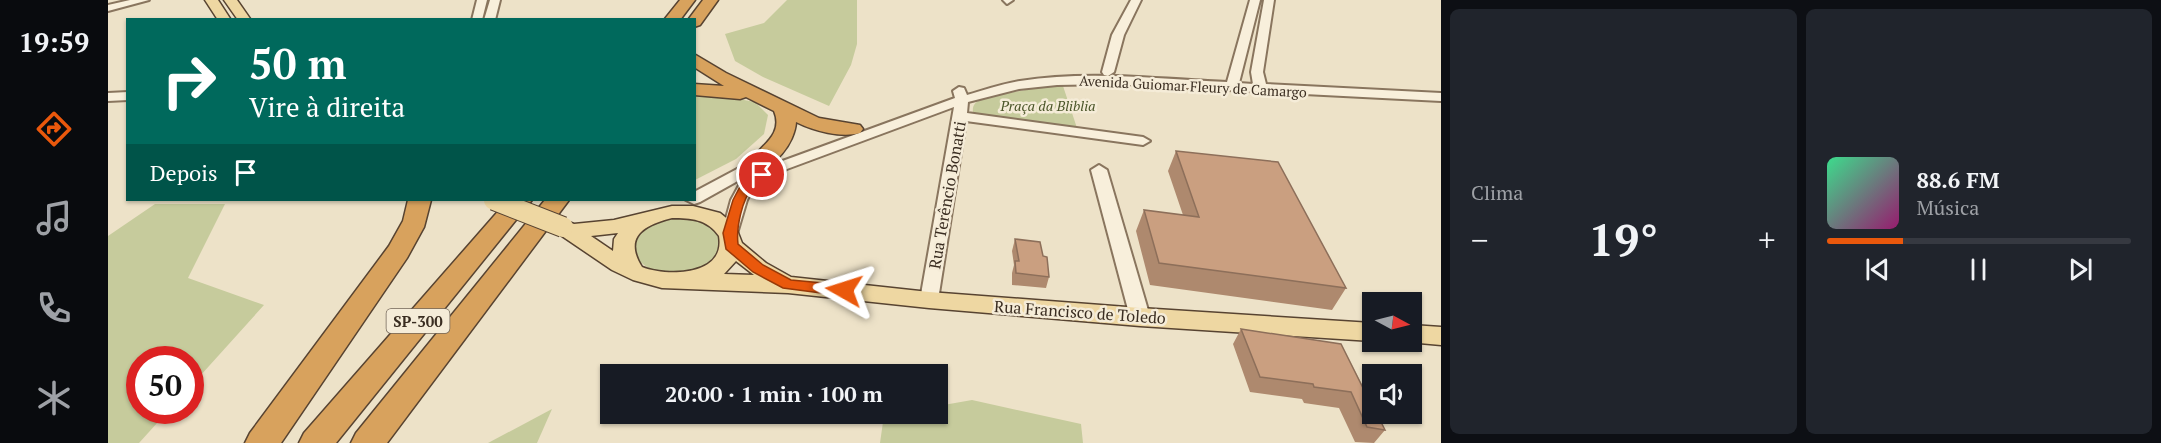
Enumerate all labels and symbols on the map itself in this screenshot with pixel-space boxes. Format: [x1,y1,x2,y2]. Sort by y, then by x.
street label: Avenida Guiomar Fleury de Camargo [1079,71,1307,101]
park label: Praça da Bliblia [999,96,1096,115]
street label: Rua Terêncio Bonatti [923,119,971,271]
pin [736,149,787,200]
position arrow [812,258,876,322]
north arrow [1362,292,1422,352]
street label: Rua Francisco de Toledo [993,295,1167,329]
road number: SP-300 [386,309,450,333]
speed limit sign: 50 [126,346,204,424]

